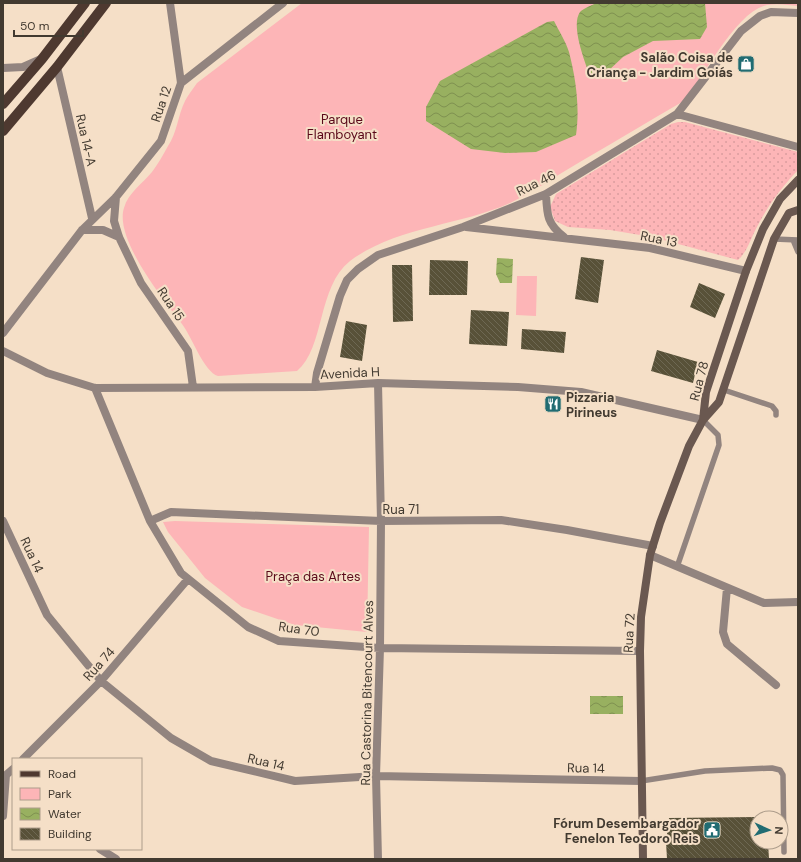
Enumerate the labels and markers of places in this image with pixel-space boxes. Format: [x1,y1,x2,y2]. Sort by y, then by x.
place label: Salão Coisa de Criança - Jardim Goiás [586,49,733,81]
shop icon: Salão Coisa de Criança - Jardim Goiás [736,54,756,74]
place label: Pizzaria Pirineus [566,389,617,421]
restaurant icon: Pizzaria Pirineus [543,394,563,414]
place label: Fórum Desembargador Fenelon Teodoro Reis [553,815,700,847]
public building icon: Fórum Desembargador Fenelon Teodoro Reis [702,820,722,840]

